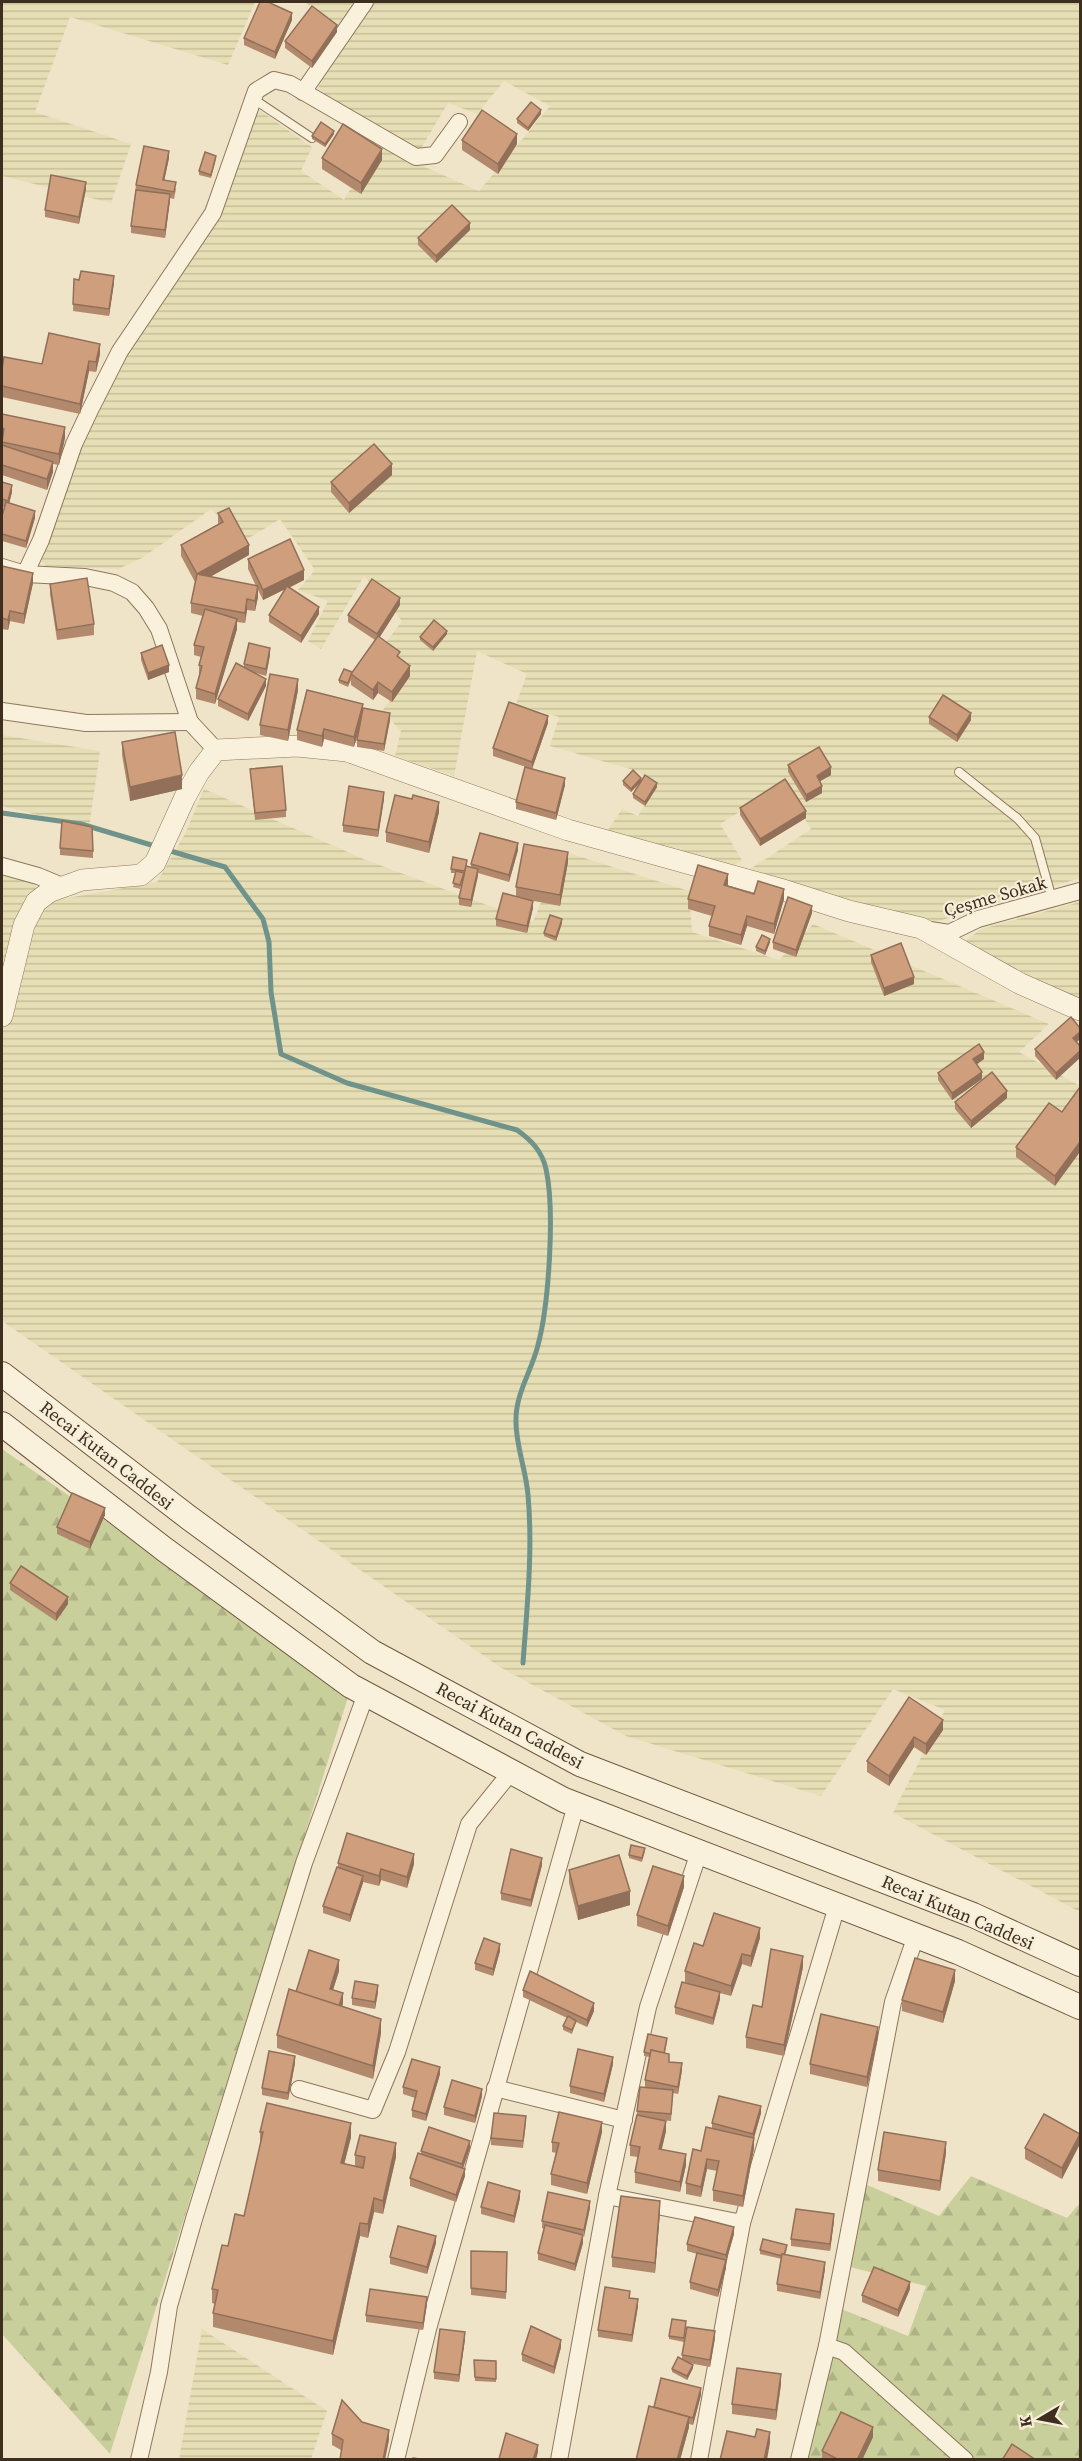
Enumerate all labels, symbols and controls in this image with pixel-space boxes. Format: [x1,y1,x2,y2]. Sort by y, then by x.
street label: Çeşme Sokak [941,869,1049,923]
street label: Recai Kutan Caddesi [35,1395,179,1515]
street label: Recai Kutan Caddesi [432,1676,588,1774]
street label: Recai Kutan Caddesi [878,1869,1038,1955]
north arrow [1010,2389,1070,2449]
text: K [1013,2413,1037,2429]

